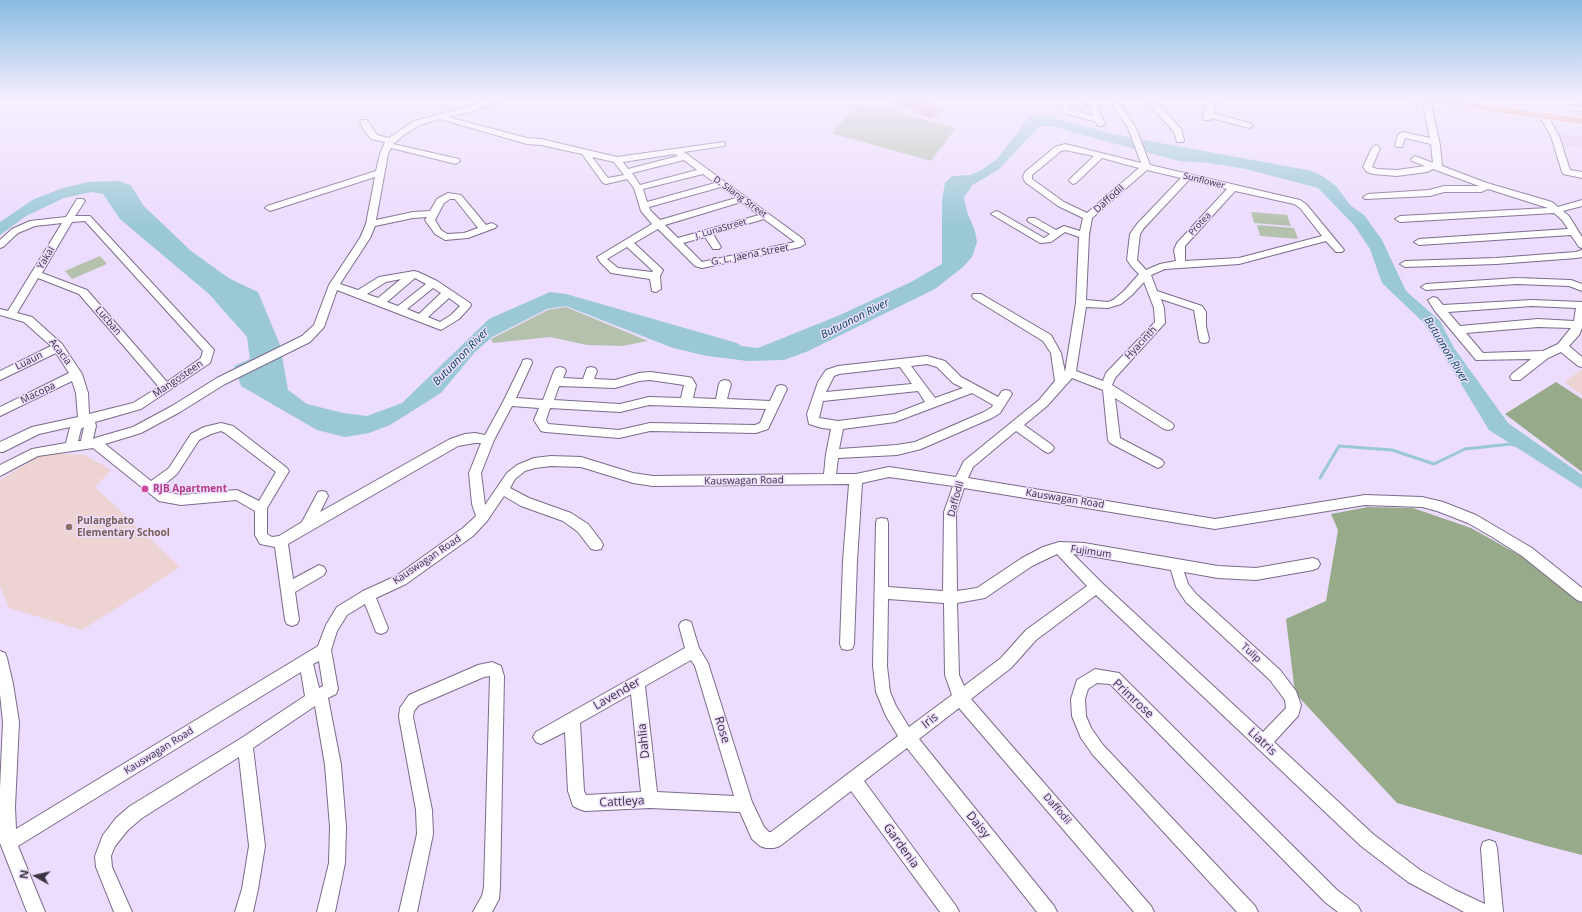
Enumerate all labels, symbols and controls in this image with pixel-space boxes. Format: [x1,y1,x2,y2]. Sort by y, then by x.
street label: Sunflower [1182,171,1226,191]
street label: D. Silang Street [711,174,769,220]
street label: Daffodil [1091,182,1127,216]
street label: Protea [1187,210,1213,238]
street label: J. LunaStreet [694,217,748,241]
street label: G. L. Jaena Street [710,242,790,268]
street label: Yakal [35,244,57,272]
water label: Butuanon River [819,296,891,342]
street label: Lucban [92,304,124,338]
water label: Butuanon River [1421,315,1471,385]
street label: Hyacinth [1123,324,1159,362]
water label: Butuanon River [430,326,492,388]
street label: Acacia [46,337,74,367]
street label: Luaun [13,349,45,373]
street label: Mangosteen [151,358,205,400]
street label: Macopa [19,379,57,407]
street label: Kauswagan Road [704,474,784,488]
street label: Daffodil [945,480,967,518]
place label: RJB Apartment [153,483,227,495]
marker: RJB Apartment [140,484,150,494]
street label: Kauswagan Road [1025,487,1105,511]
place label: Pulangbato Elementary School [77,515,170,538]
marker: Pulangbato Elementary School [64,522,74,532]
street label: Kauswagan Road [391,533,463,587]
street label: Fujimum [1070,543,1112,561]
street label: Tulip [1239,641,1263,665]
street label: Lavender [591,675,643,713]
street label: Primrose [1109,676,1157,722]
street label: Iris [919,710,941,732]
street label: Rose [711,715,733,745]
street label: Dahlia [635,723,653,759]
street label: Kauswagan Road [122,725,196,777]
street label: Liatris [1245,725,1279,759]
street label: Daffodil [1040,791,1074,827]
street label: Cattleya [599,794,645,810]
street label: Daisy [963,809,993,841]
street label: Gardenia [880,821,922,871]
north arrow [16,856,56,896]
text: N [16,869,32,880]

